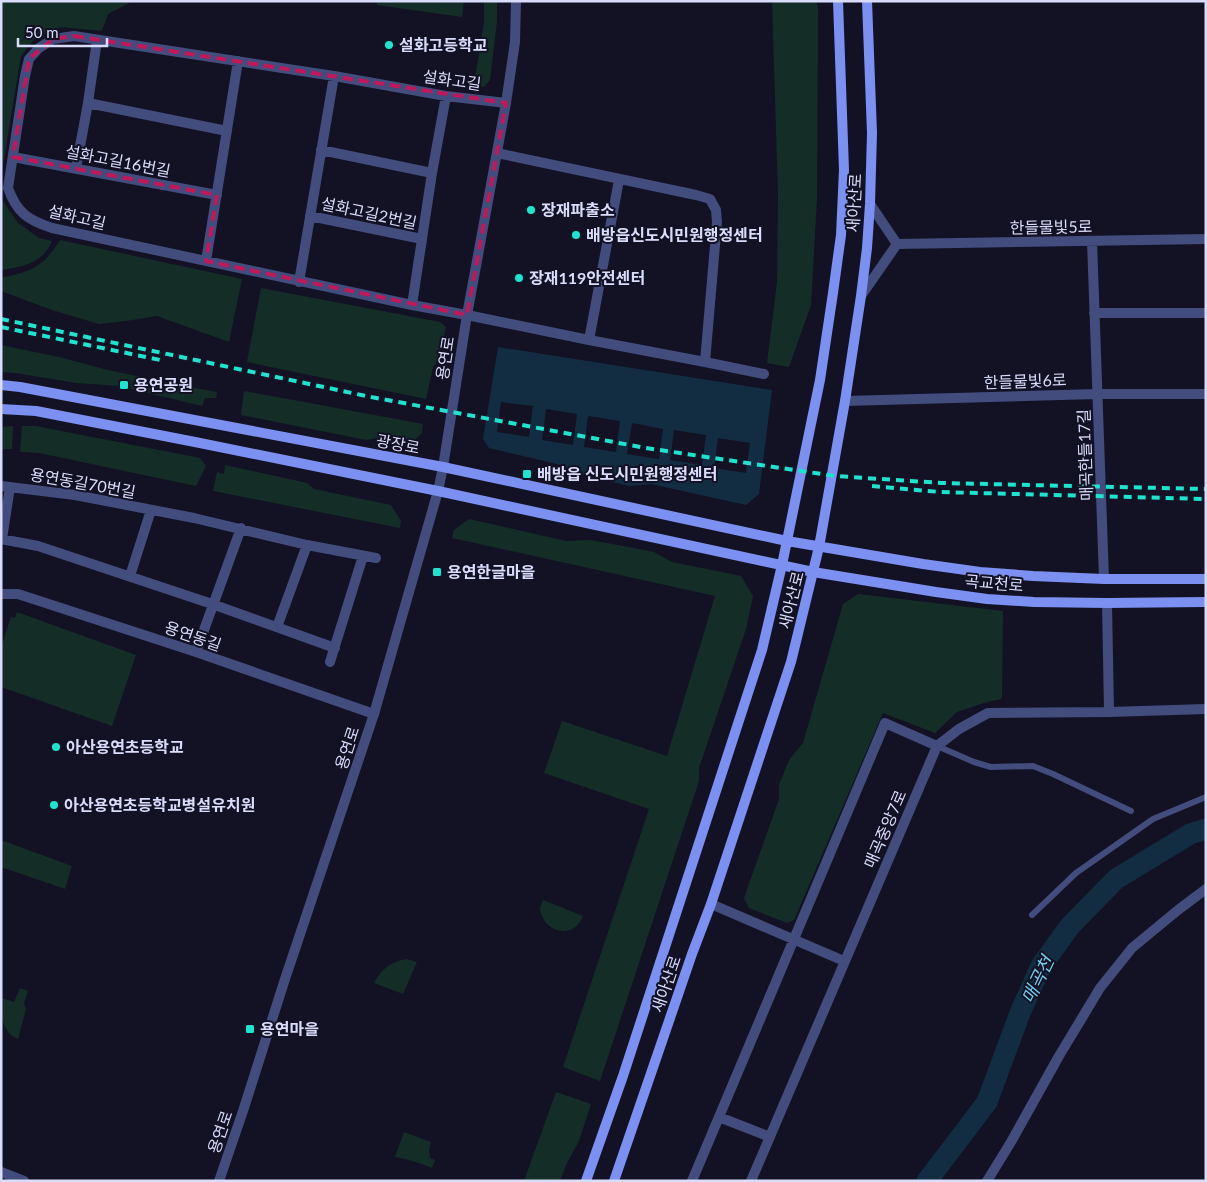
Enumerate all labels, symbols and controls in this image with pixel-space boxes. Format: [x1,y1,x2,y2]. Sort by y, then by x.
scale bar [18,15,106,47]
text: 50 m [25,23,59,41]
place label: 설화고등학교 [399,35,488,54]
marker: 설화고등학교 [383,39,395,51]
street label: 설화고길 [422,66,483,93]
street label: 설화고길16번길 [64,141,172,180]
street label: 새아산로 [842,173,865,233]
street label: 설화고길2번길 [319,193,419,232]
place label: 장재파출소 [541,200,615,219]
street label: 설화고길 [46,201,108,232]
marker: 장재파출소 [525,204,537,216]
street label: 한들물빛5로 [1009,216,1093,237]
place label: 배방읍신도시민원행정센터 [586,225,763,244]
marker: 배방읍신도시민원행정센터 [570,229,582,241]
place label: 장재119안전센터 [529,268,645,287]
marker: 장재119안전센터 [513,272,525,284]
street label: 용연로 [432,334,457,381]
street label: 한들물빛6로 [983,370,1067,391]
place label: 용연공원 [134,375,193,394]
marker: 용연공원 [118,379,130,391]
street label: 매곡한들17길 [1073,409,1096,501]
street label: 광장로 [375,430,422,457]
street label: 용연동길70번길 [29,464,137,501]
place label: 배방읍 신도시민원행정센터 [537,464,718,483]
marker: 배방읍 신도시민원행정센터 [521,468,533,480]
place label: 용연한글마을 [447,562,536,581]
marker: 용연한글마을 [431,566,443,578]
street label: 새아산로 [774,569,807,631]
street label: 곡교천로 [964,570,1024,595]
street label: 용연동길 [162,617,224,654]
street label: 용연로 [331,724,362,772]
place label: 아산용연초등학교 [66,737,184,756]
marker: 아산용연초등학교 [50,741,62,753]
street label: 매곡중앙7로 [860,787,910,871]
place label: 아산용연초등학교병설유치원 [64,795,255,814]
marker: 아산용연초등학교병설유치원 [48,799,60,811]
water label: 매곡천 [1016,950,1059,1007]
street label: 새아산로 [647,953,684,1015]
place label: 용연마을 [260,1019,319,1038]
marker: 용연마을 [244,1023,256,1035]
street label: 용연로 [203,1108,236,1156]

